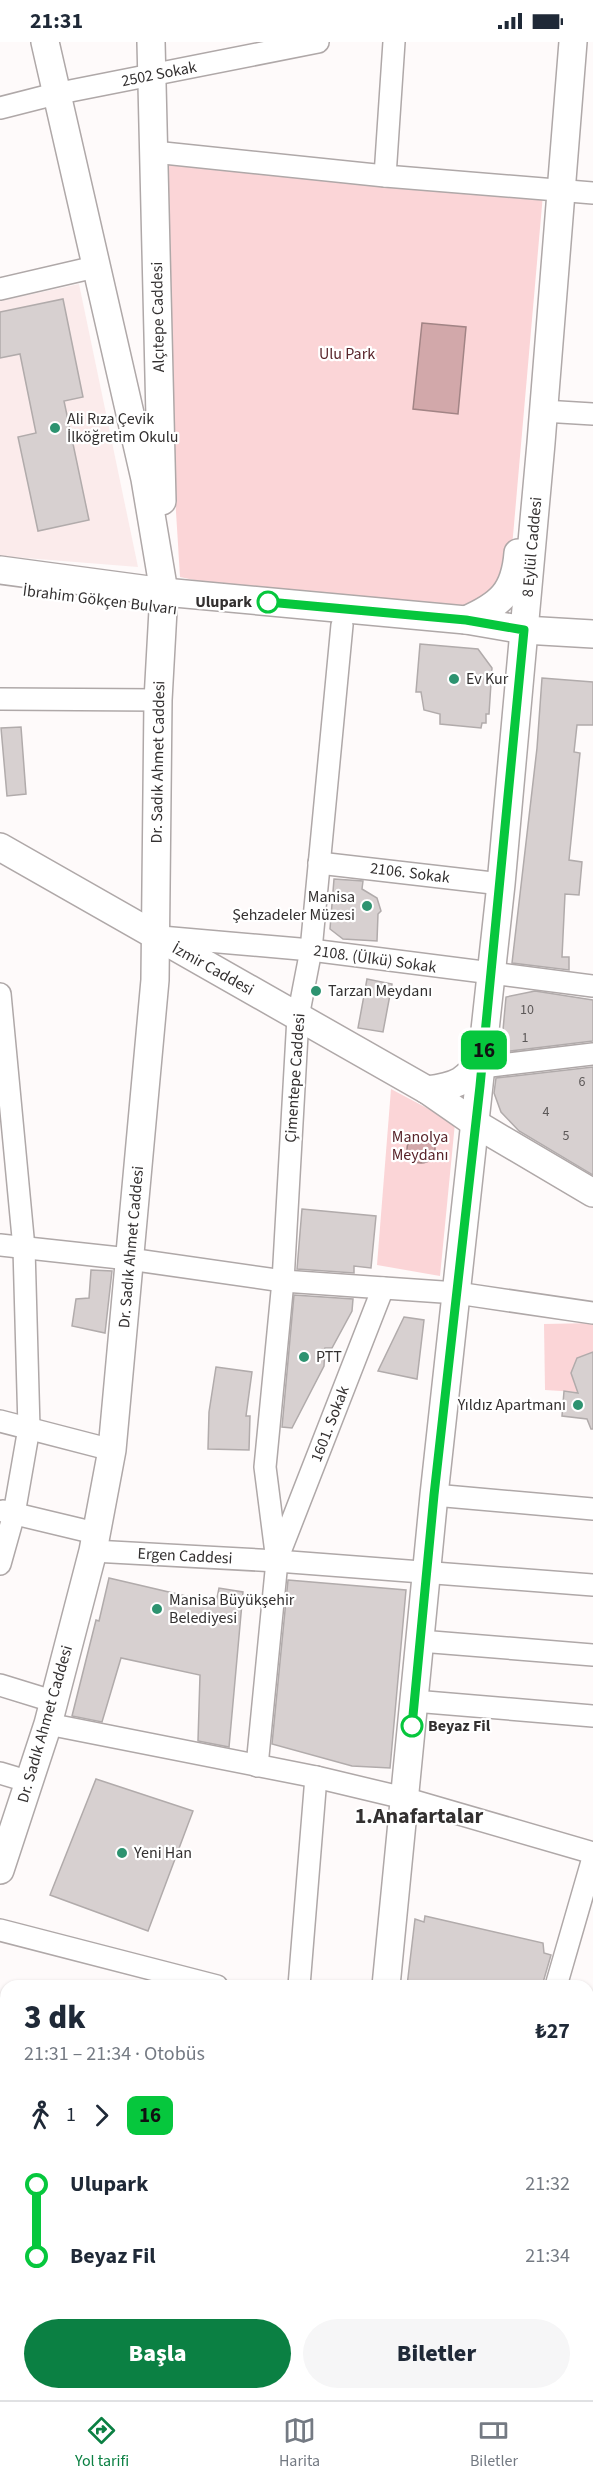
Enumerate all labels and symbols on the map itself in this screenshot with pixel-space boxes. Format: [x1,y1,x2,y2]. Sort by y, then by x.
street label: 2502 Sokak [120,56,198,92]
street label: Alçıtepe Caddesi [146,261,170,373]
park label: Ulu Park [319,343,375,365]
place label: Ali Rıza Çevik İlköğretim Okulu [67,408,178,448]
marker: Ali Rıza Çevik İlköğretim Okulu [48,421,62,435]
street label: 8 Eylül Caddesi [517,496,547,598]
street label: İbrahim Gökçen Bulvarı [22,580,178,620]
place label: Ulupark [195,591,252,613]
marker: Ulupark [257,591,279,613]
place label: Ev Kur [466,668,509,690]
marker: Ev Kur [447,672,461,686]
street label: Dr. Sadık Ahmet Caddesi [146,680,170,844]
street label: 2106. Sokak [369,857,451,889]
place label: Manisa Şehzadeler Müzesi [232,886,355,926]
marker: Manisa Şehzadeler Müzesi [360,899,374,913]
street label: İzmir Caddesi [168,937,258,1001]
street label: 2108. (Ülkü) Sokak [312,940,438,979]
place label: Tarzan Meydanı [328,980,432,1002]
marker: Tarzan Meydanı [309,984,323,998]
house number: 10 [520,1000,534,1020]
street label: Çimentepe Caddesi [280,1013,310,1143]
house number: 1 [522,1028,529,1048]
line badge: 16 [457,1030,511,1070]
house number: 6 [579,1072,586,1092]
house number: 4 [543,1102,550,1122]
park label: Manolya Meydanı [392,1126,448,1166]
house number: 5 [563,1126,570,1146]
street label: Dr. Sadık Ahmet Caddesi [113,1165,149,1329]
place label: PTT [316,1346,342,1368]
marker: PTT [297,1350,311,1364]
street label: 1601. Sokak [305,1383,355,1465]
place label: Yıldız Apartmanı [457,1394,566,1416]
marker: Yıldız Apartmanı [571,1398,585,1412]
street label: Ergen Caddesi [137,1543,233,1569]
place label: Manisa Büyükşehir Belediyesi [169,1589,295,1629]
marker: Manisa Büyükşehir Belediyesi [150,1602,164,1616]
street label: Dr. Sadık Ahmet Caddesi [12,1643,78,1805]
marker: Beyaz Fil [401,1715,423,1737]
place label: Beyaz Fil [428,1715,491,1737]
district label: 1.Anafartalar [355,1800,484,1832]
place label: Yeni Han [133,1842,192,1864]
marker: Yeni Han [115,1846,129,1860]

